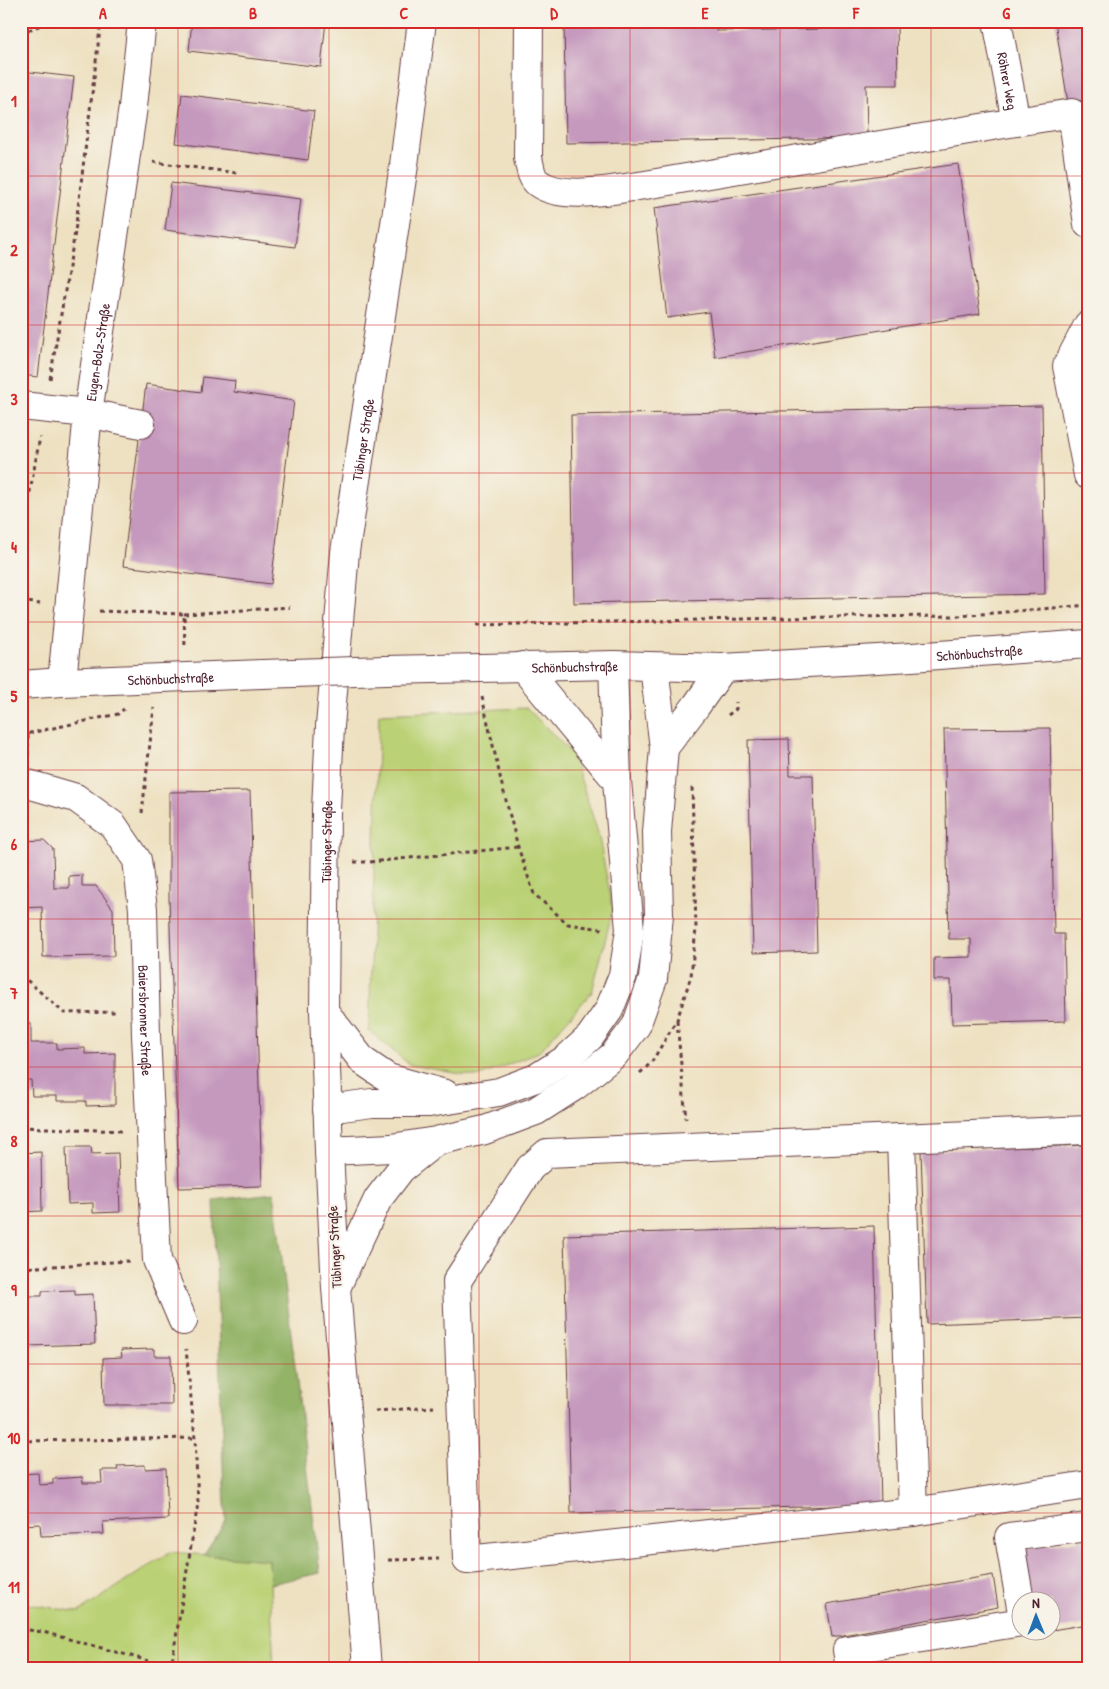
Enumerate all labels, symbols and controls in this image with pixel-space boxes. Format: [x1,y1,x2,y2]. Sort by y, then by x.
text: A [99,2,107,24]
text: B [249,2,257,24]
text: C [400,2,409,24]
text: D [550,2,558,24]
text: E [701,2,709,24]
text: F [852,2,860,24]
text: G [1002,2,1010,24]
street label: Röhrer Weg [994,51,1023,111]
text: 1 [11,90,17,112]
text: 2 [10,239,18,261]
street label: Eugen-Bolz-Straße [80,301,114,402]
text: 3 [10,388,18,410]
street label: Tübinger Straße [346,397,378,482]
text: 4 [11,536,17,558]
street label: Schönbuchstraße [936,639,1024,665]
street label: Schönbuchstraße [531,655,619,676]
street label: Schönbuchstraße [127,666,215,689]
text: 5 [11,685,18,707]
street label: Tübinger Straße [316,799,337,883]
text: 6 [11,833,18,855]
street label: Baiersbronner Straße [135,965,158,1077]
text: 7 [9,982,18,1004]
text: 8 [11,1130,18,1152]
street label: Tübinger Straße [322,1205,347,1289]
text: 9 [11,1279,17,1301]
text: 10 [8,1427,20,1449]
text: 11 [8,1576,20,1598]
north arrow [1012,1592,1062,1642]
text: N [1032,1593,1040,1612]

